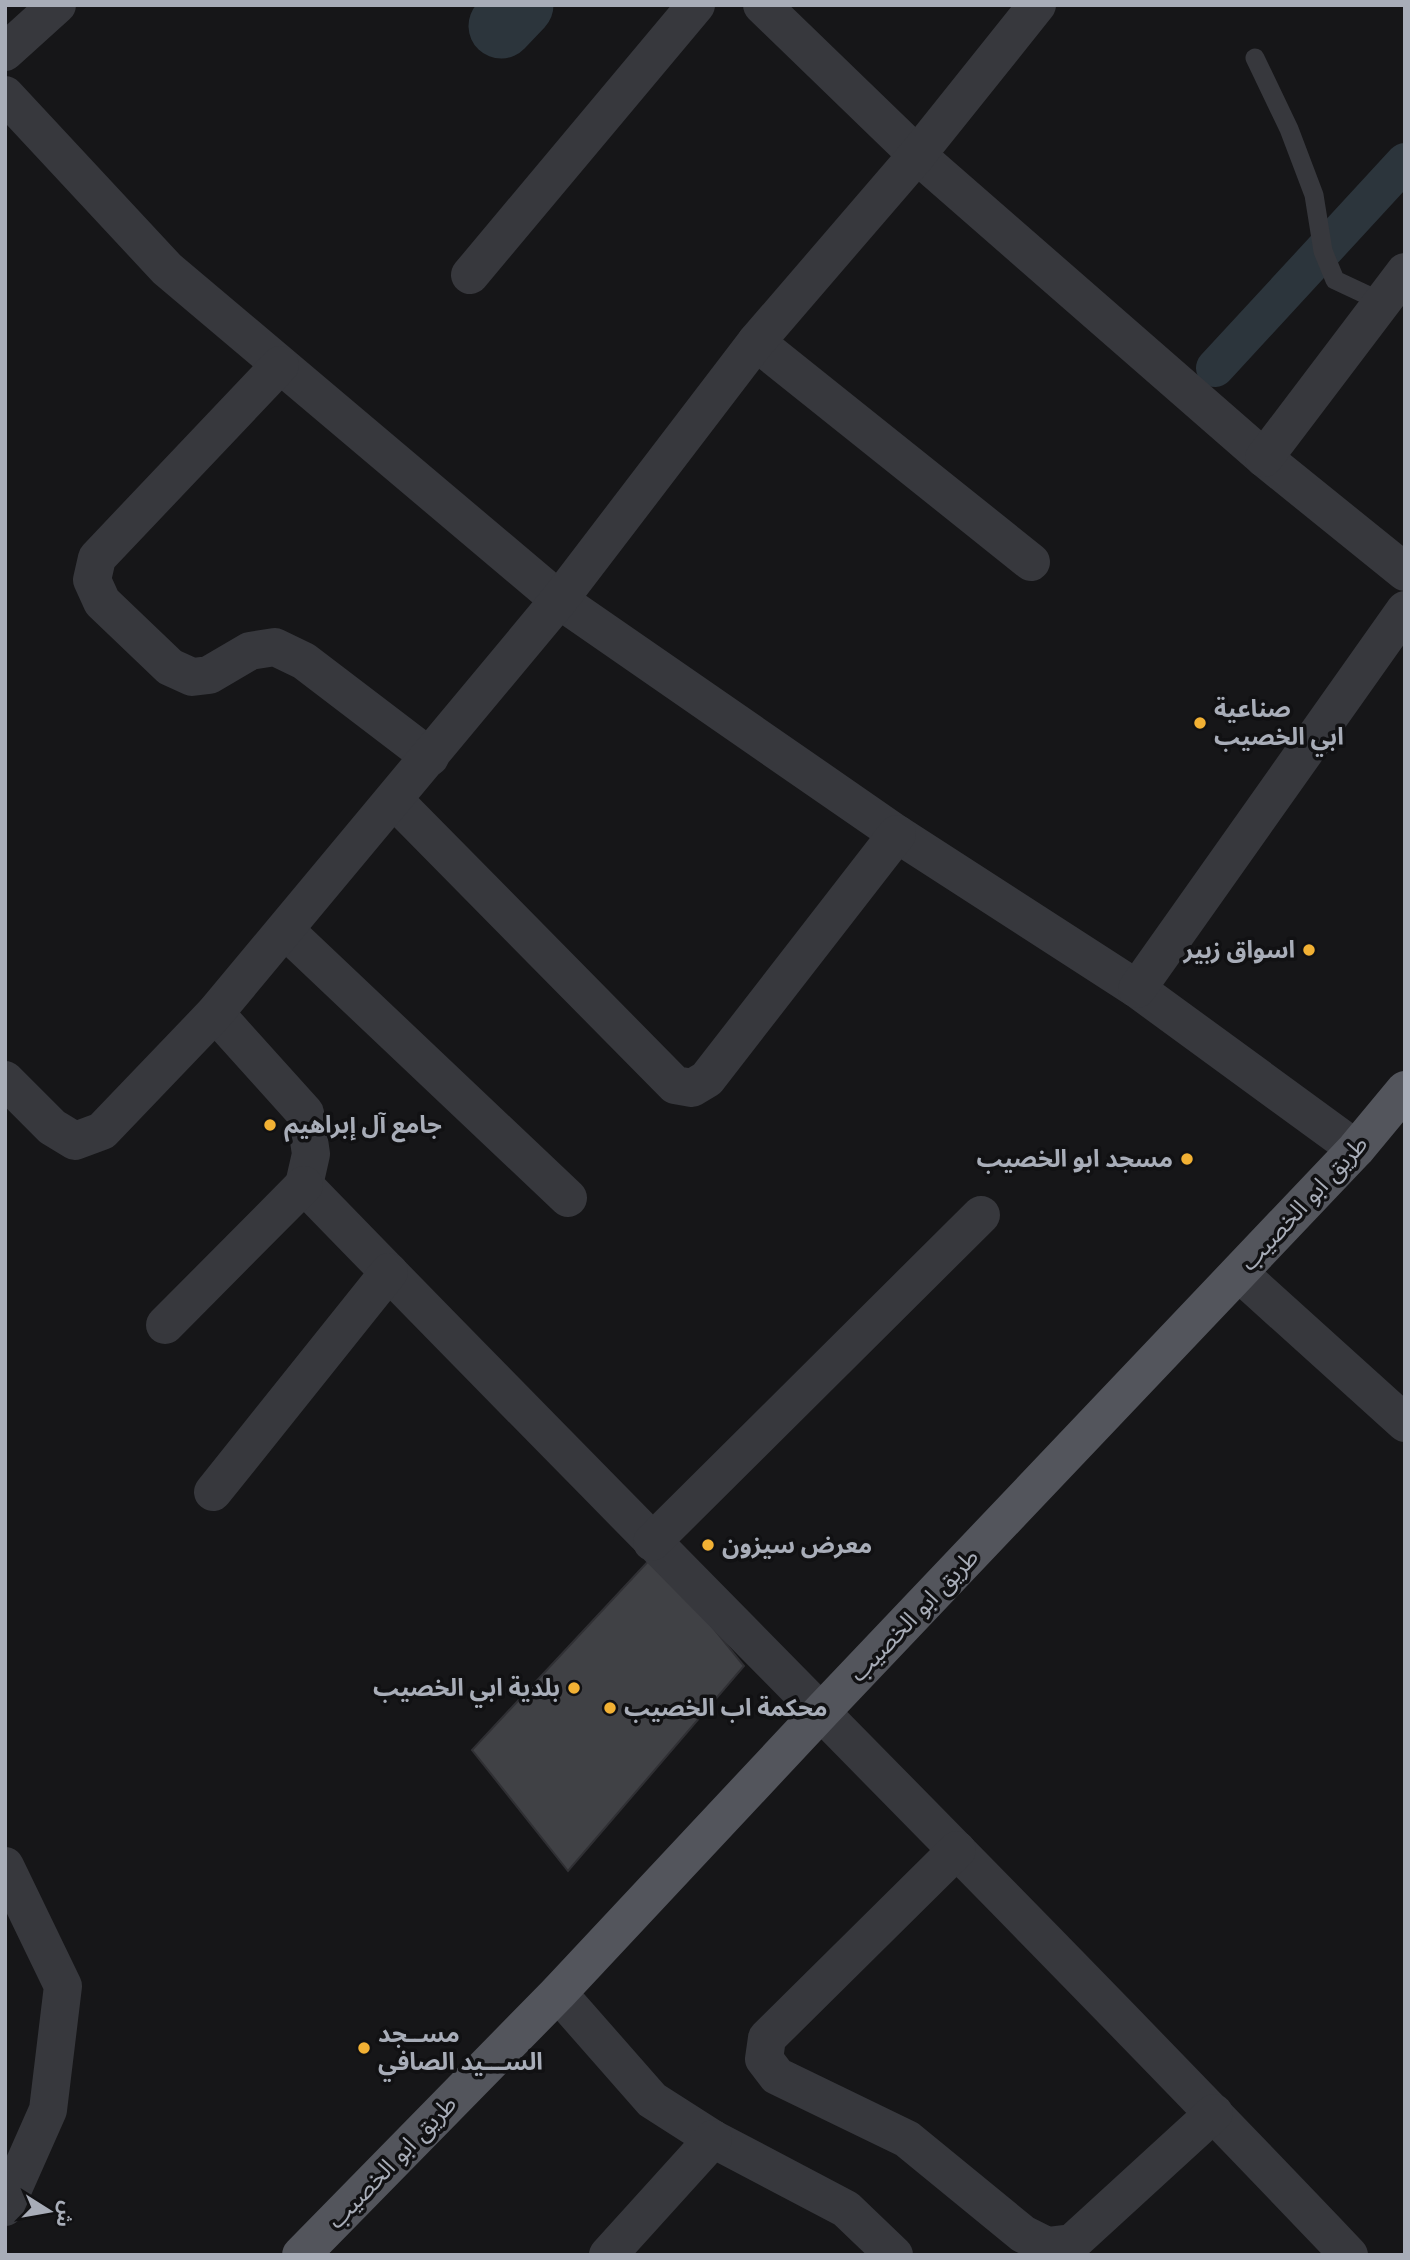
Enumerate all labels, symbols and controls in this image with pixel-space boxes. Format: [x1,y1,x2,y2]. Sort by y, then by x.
place label: صناعية ابي الخصيب [1214,694,1344,757]
marker: صناعية ابي الخصيب [1192,715,1208,731]
place label: اسواق زبير [1183,935,1295,964]
marker: اسواق زبير [1301,942,1317,958]
place label: جامع آل إبراهيم [284,1110,442,1143]
marker: جامع آل إبراهيم [262,1117,278,1133]
street label: طريق ابو الخصيب [1234,1129,1374,1277]
place label: مسجد ابو الخصيب [976,1144,1173,1174]
marker: مسجد ابو الخصيب [1179,1151,1195,1167]
place label: معرض سيزون [722,1530,872,1559]
marker: معرض سيزون [700,1537,716,1553]
street label: طريق ابو الخصيب [843,1542,985,1688]
place label: بلدية ابي الخصيب [373,1673,560,1708]
marker: بلدية ابي الخصيب [566,1680,582,1696]
place label: محكمة اب الخصيب [624,1693,827,1723]
marker: محكمة اب الخصيب [602,1700,618,1716]
place label: مســجد الســـيد الصافي [378,2019,543,2082]
marker: مســجد الســـيد الصافي [356,2040,372,2056]
street label: طريق ابو الخصيب [321,2089,463,2235]
north arrow [14,2176,84,2246]
text: ش [51,2199,79,2229]

